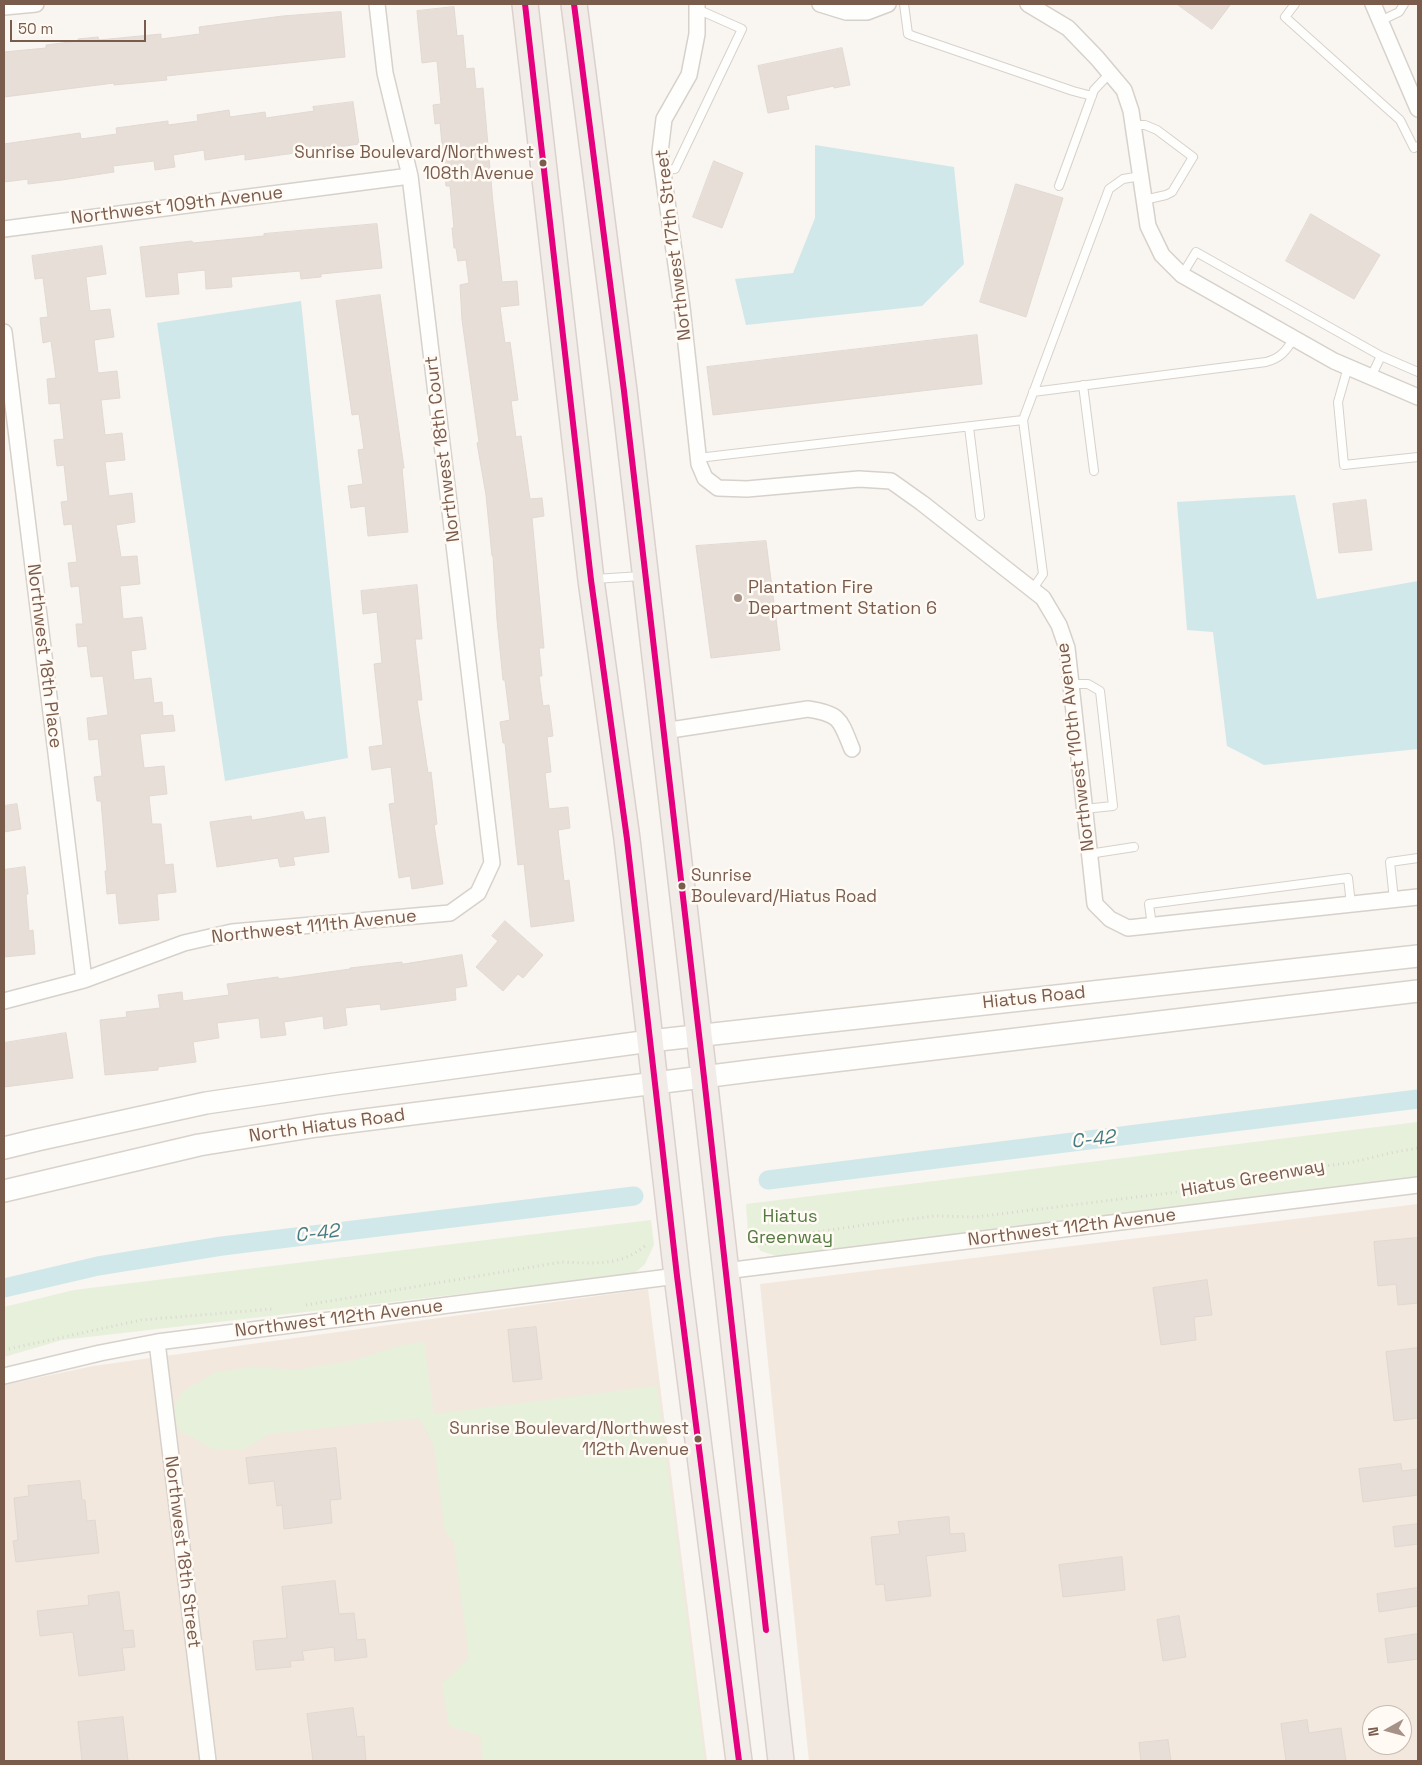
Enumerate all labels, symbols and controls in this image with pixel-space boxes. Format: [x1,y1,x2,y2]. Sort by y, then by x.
scale bar [12,10,149,42]
text: 50 m [18,19,53,38]
place label: Sunrise Boulevard/Northwest 108th Avenue [294,143,534,183]
street label: Northwest 17th Street [652,148,696,342]
marker: Sunrise Boulevard/Northwest 108th Avenue [538,158,548,168]
street label: Northwest 109th Avenue [70,182,284,230]
street label: Northwest 18th Court [421,355,465,543]
street label: Northwest 18th Place [22,563,66,749]
place label: Plantation Fire Department Station 6 [748,577,937,620]
marker: Plantation Fire Department Station 6 [732,592,744,604]
street label: Northwest 110th Avenue [1052,641,1100,853]
place label: Sunrise Boulevard/Hiatus Road [691,866,877,906]
marker: Sunrise Boulevard/Hiatus Road [677,881,687,891]
street label: Northwest 111th Avenue [210,905,418,949]
street label: Hiatus Road [981,982,1087,1014]
street label: North Hiatus Road [248,1104,406,1148]
water label: C-42 [1070,1126,1116,1154]
street label: Hiatus Greenway [1180,1156,1326,1202]
street label: Northwest 112th Avenue [967,1205,1177,1251]
park label: Hiatus Greenway [747,1206,833,1248]
water label: C-42 [294,1220,340,1248]
street label: Northwest 112th Avenue [234,1296,444,1342]
place label: Sunrise Boulevard/Northwest 112th Avenue [449,1419,689,1459]
marker: Sunrise Boulevard/Northwest 112th Avenue [693,1434,703,1444]
street label: Northwest 18th Street [159,1454,205,1650]
north arrow [1362,1705,1412,1755]
text: N [1364,1726,1383,1737]

